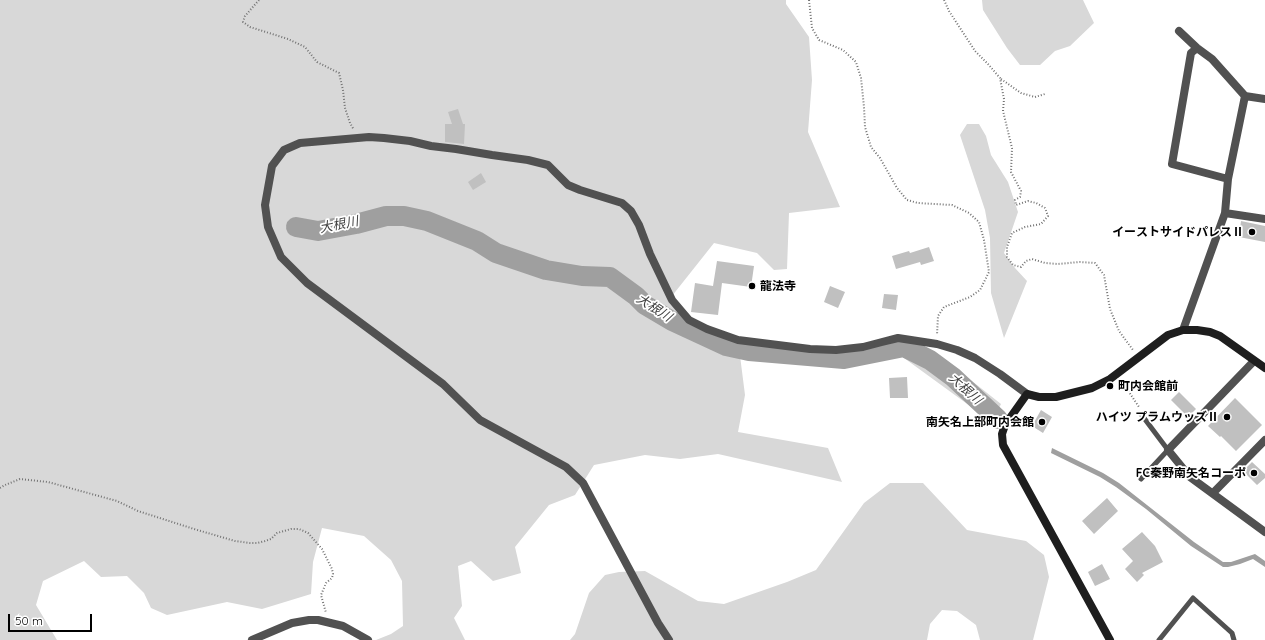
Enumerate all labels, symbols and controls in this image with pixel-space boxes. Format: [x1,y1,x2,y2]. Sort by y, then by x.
water label: 大根川 [318,214,360,236]
place label: イーストサイドパレスⅡ [1112,225,1244,239]
marker: イーストサイドパレスⅡ [1247,227,1257,237]
place label: 龍法寺 [760,279,796,293]
marker: 龍法寺 [747,281,757,291]
water label: 大根川 [633,291,675,325]
water label: 大根川 [945,370,985,408]
place label: 町内会館前 [1118,379,1178,393]
marker: 町内会館前 [1105,381,1115,391]
place label: ハイツ プラムウッズⅡ [1096,410,1219,424]
marker: ハイツ プラムウッズⅡ [1222,412,1232,422]
place label: 南矢名上部町内会館 [926,415,1034,429]
marker: 南矢名上部町内会館 [1037,417,1047,427]
place label: FC秦野南矢名コーポ [1136,466,1246,480]
marker: FC秦野南矢名コーポ [1249,468,1259,478]
scale bar [10,606,94,632]
text: 50 m [15,613,43,628]

